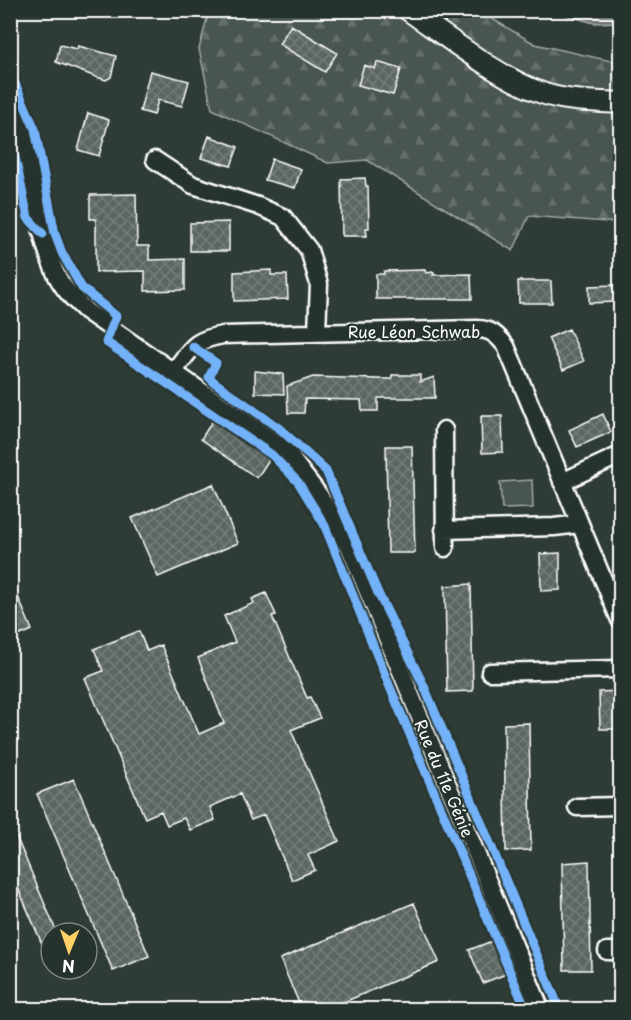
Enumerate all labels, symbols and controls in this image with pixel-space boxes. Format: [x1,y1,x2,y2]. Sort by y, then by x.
street label: Rue Léon Schwab [348,319,480,343]
street label: Rue du 11e Génie [409,715,481,841]
north arrow [39,921,99,981]
text: N [62,955,75,979]

